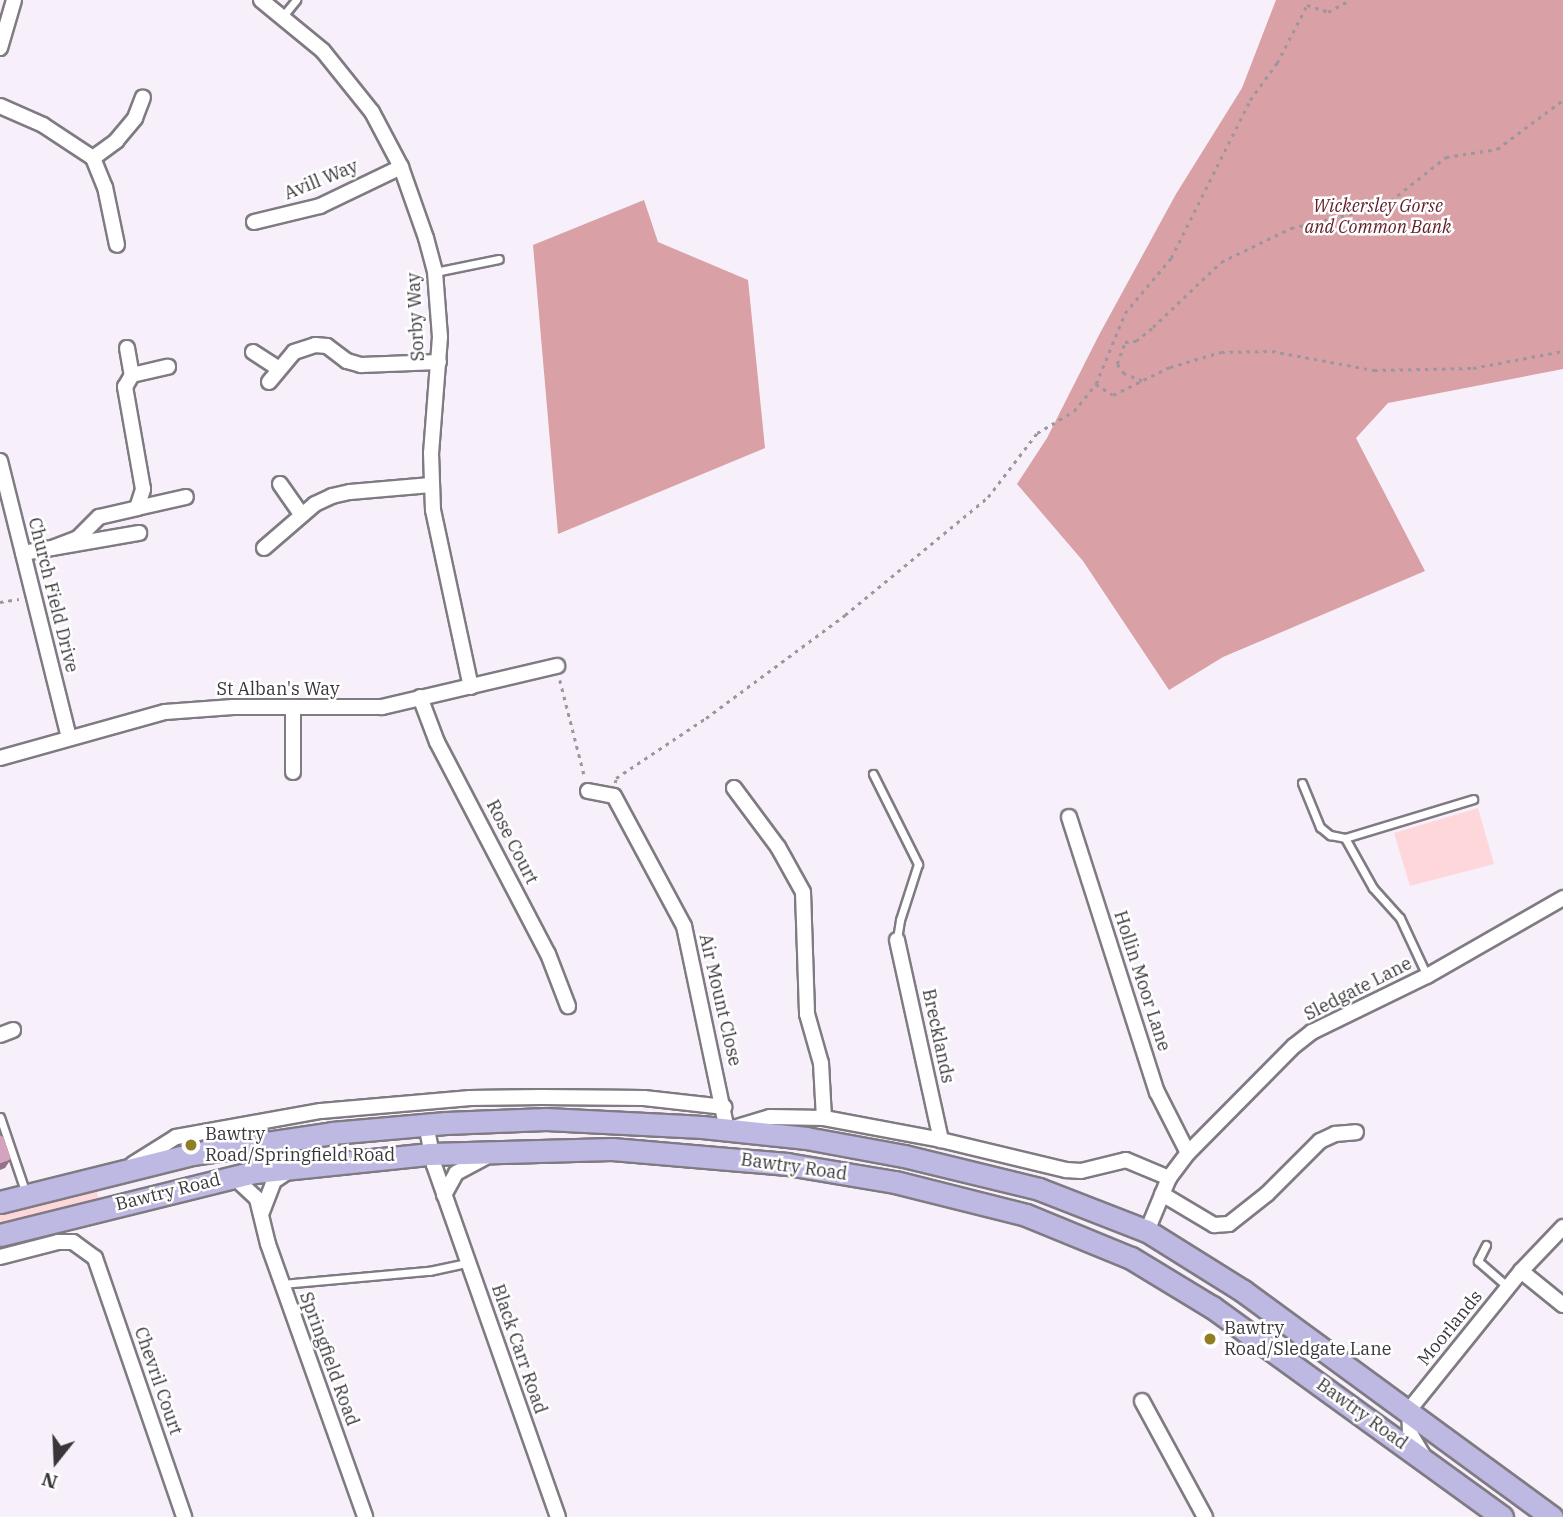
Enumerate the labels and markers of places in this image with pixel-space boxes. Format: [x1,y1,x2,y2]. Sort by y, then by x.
place label: Bawtry Road/Springfield Road [205,1124,395,1166]
marker: Bawtry Road/Springfield Road [183,1137,199,1153]
place label: Bawtry Road/Sledgate Lane [1224,1318,1391,1360]
marker: Bawtry Road/Sledgate Lane [1202,1331,1218,1347]

